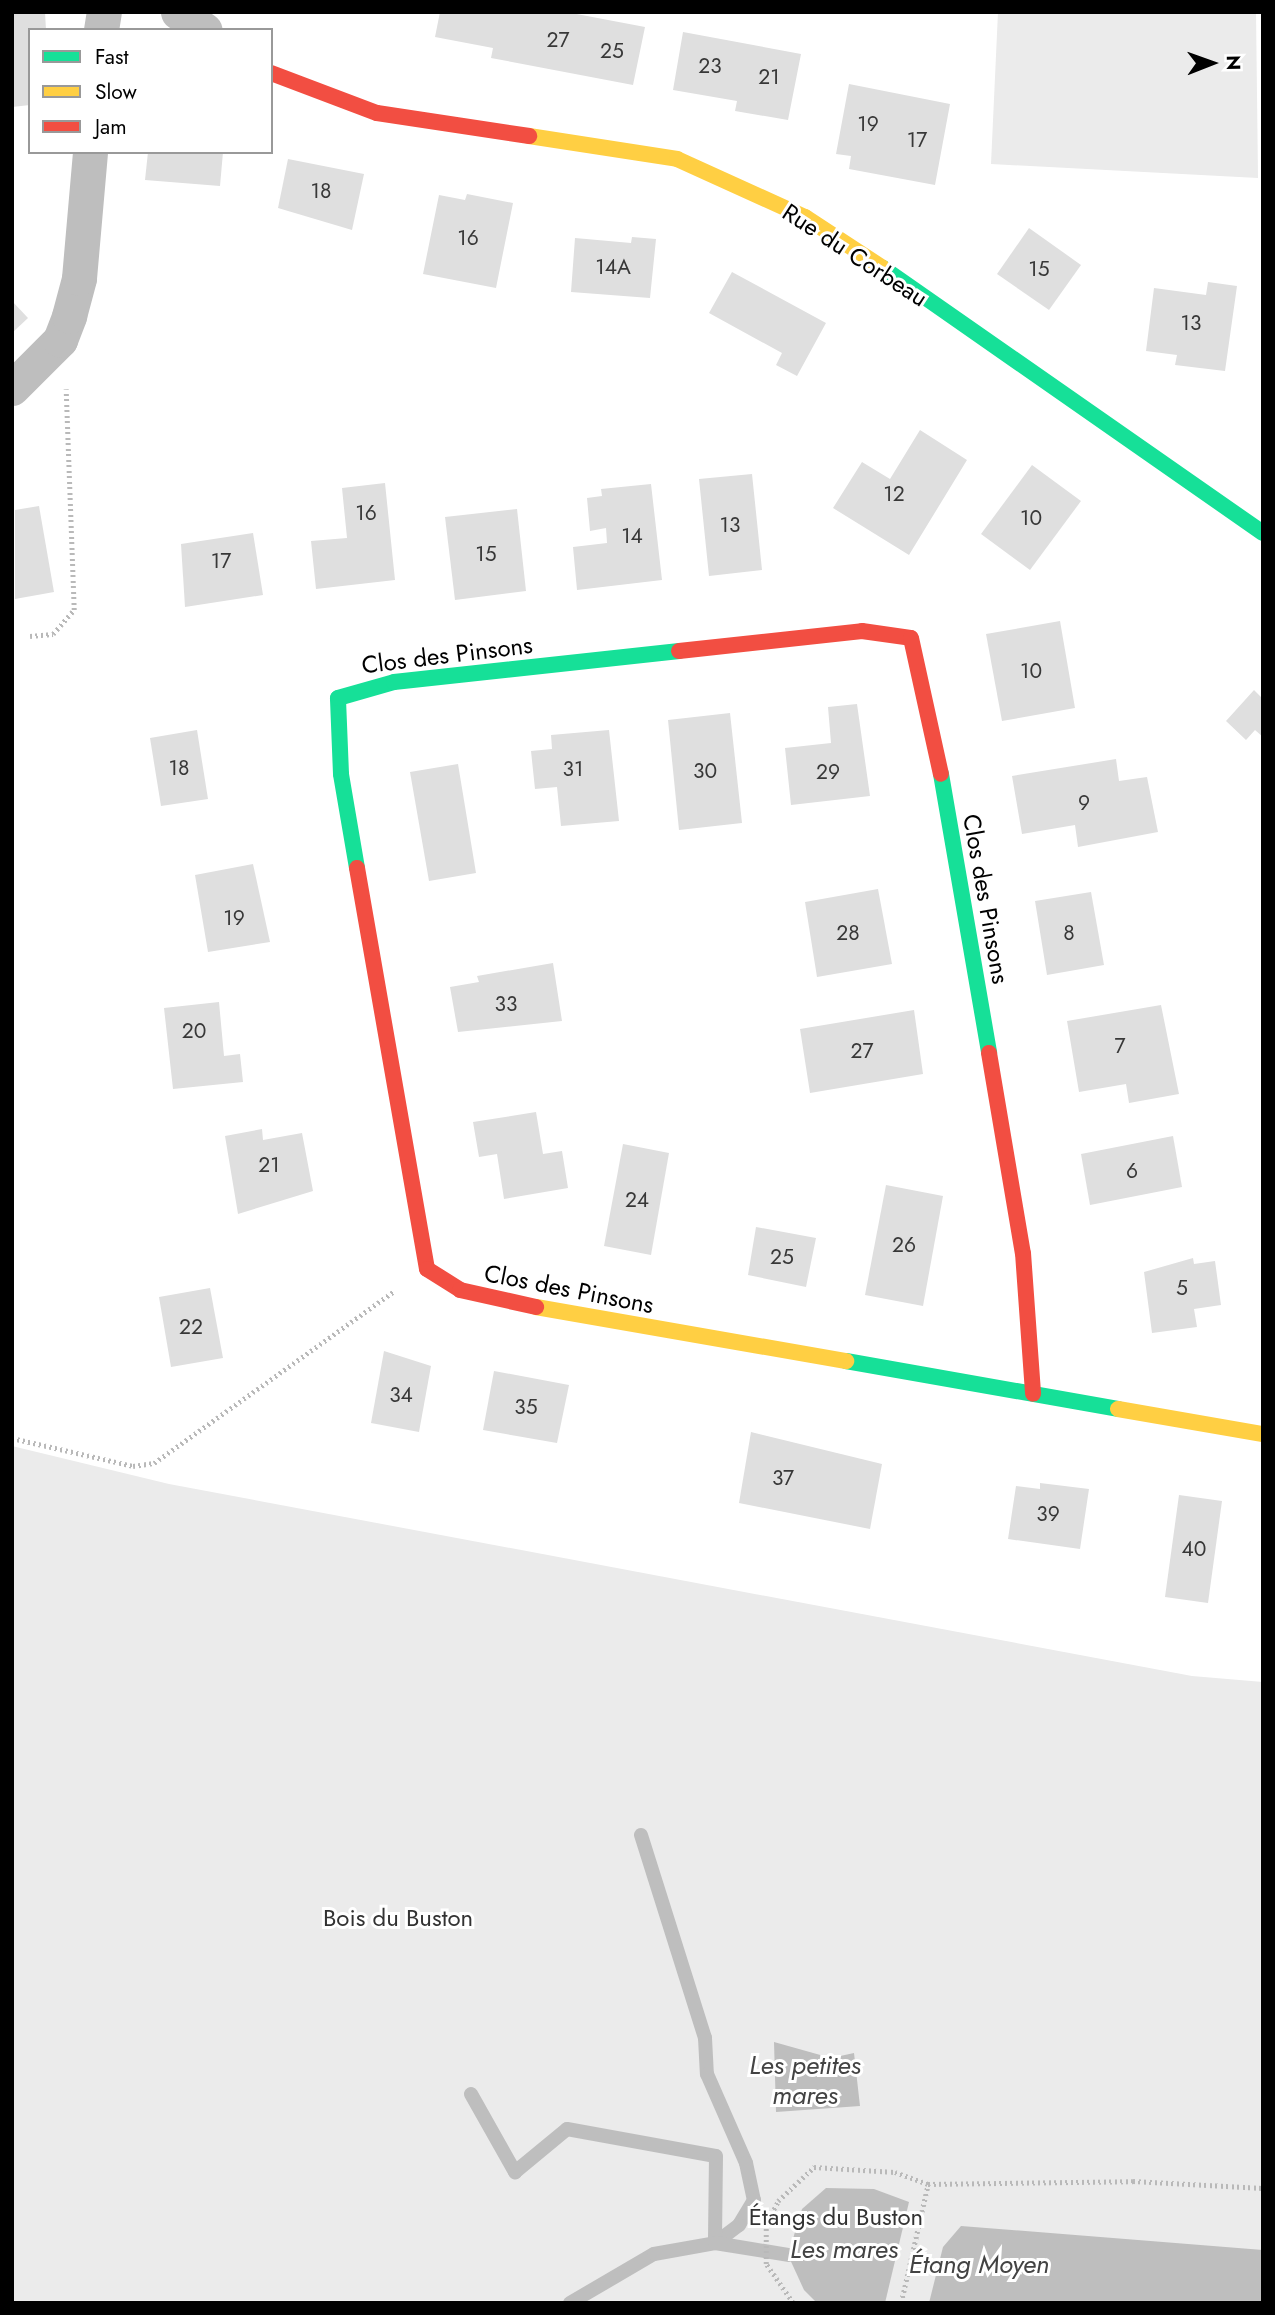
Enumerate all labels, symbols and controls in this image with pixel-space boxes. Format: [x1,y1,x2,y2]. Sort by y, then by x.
house number: 27 [547,27,569,53]
legend [28,28,273,154]
north arrow [1177,28,1247,98]
house number: 25 [600,38,624,64]
text: Fast [95,42,128,72]
house number: 23 [698,53,722,79]
text: N [1220,55,1247,70]
house number: 21 [758,64,780,90]
text: Slow [95,77,137,107]
house number: 19 [857,111,879,137]
text: Jam [95,112,127,142]
house number: 17 [907,127,927,153]
house number: 18 [311,178,331,204]
street label: Rue du Corbeau [777,197,933,313]
house number: 16 [457,225,479,251]
house number: 14A [595,254,631,280]
house number: 15 [1028,256,1050,282]
house number: 13 [1181,310,1201,336]
house number: 12 [883,481,905,507]
house number: 16 [355,500,377,526]
house number: 10 [1020,505,1042,531]
house number: 13 [720,512,740,538]
house number: 14 [621,523,643,549]
house number: 15 [475,541,497,567]
house number: 17 [211,548,231,574]
street label: Clos des Pinsons [360,630,534,680]
house number: 10 [1020,658,1042,684]
house number: 18 [169,755,189,781]
house number: 31 [563,756,583,782]
house number: 30 [693,758,717,784]
house number: 29 [816,759,840,785]
house number: 9 [1078,790,1090,816]
street label: Clos des Pinsons [957,812,1015,986]
house number: 19 [223,905,245,931]
house number: 28 [836,920,860,946]
house number: 8 [1063,920,1075,946]
house number: 33 [495,991,517,1017]
house number: 20 [182,1018,206,1044]
house number: 7 [1114,1033,1126,1059]
house number: 27 [851,1038,873,1064]
house number: 21 [258,1152,280,1178]
house number: 6 [1126,1158,1138,1184]
house number: 24 [625,1187,649,1213]
house number: 26 [892,1232,916,1258]
house number: 25 [770,1244,794,1270]
street label: Clos des Pinsons [482,1258,656,1320]
house number: 5 [1176,1275,1188,1301]
house number: 22 [179,1314,203,1340]
house number: 34 [389,1382,413,1408]
house number: 35 [514,1394,538,1420]
house number: 37 [772,1465,794,1491]
house number: 39 [1036,1501,1060,1527]
house number: 40 [1182,1536,1206,1562]
park label: Bois du Buston [323,1904,473,1932]
water label: Les petites mares [749,2050,861,2112]
park label: Étangs du Buston [749,2203,923,2231]
water label: Les mares [790,2234,898,2266]
water label: Étang Moyen [909,2249,1049,2281]

